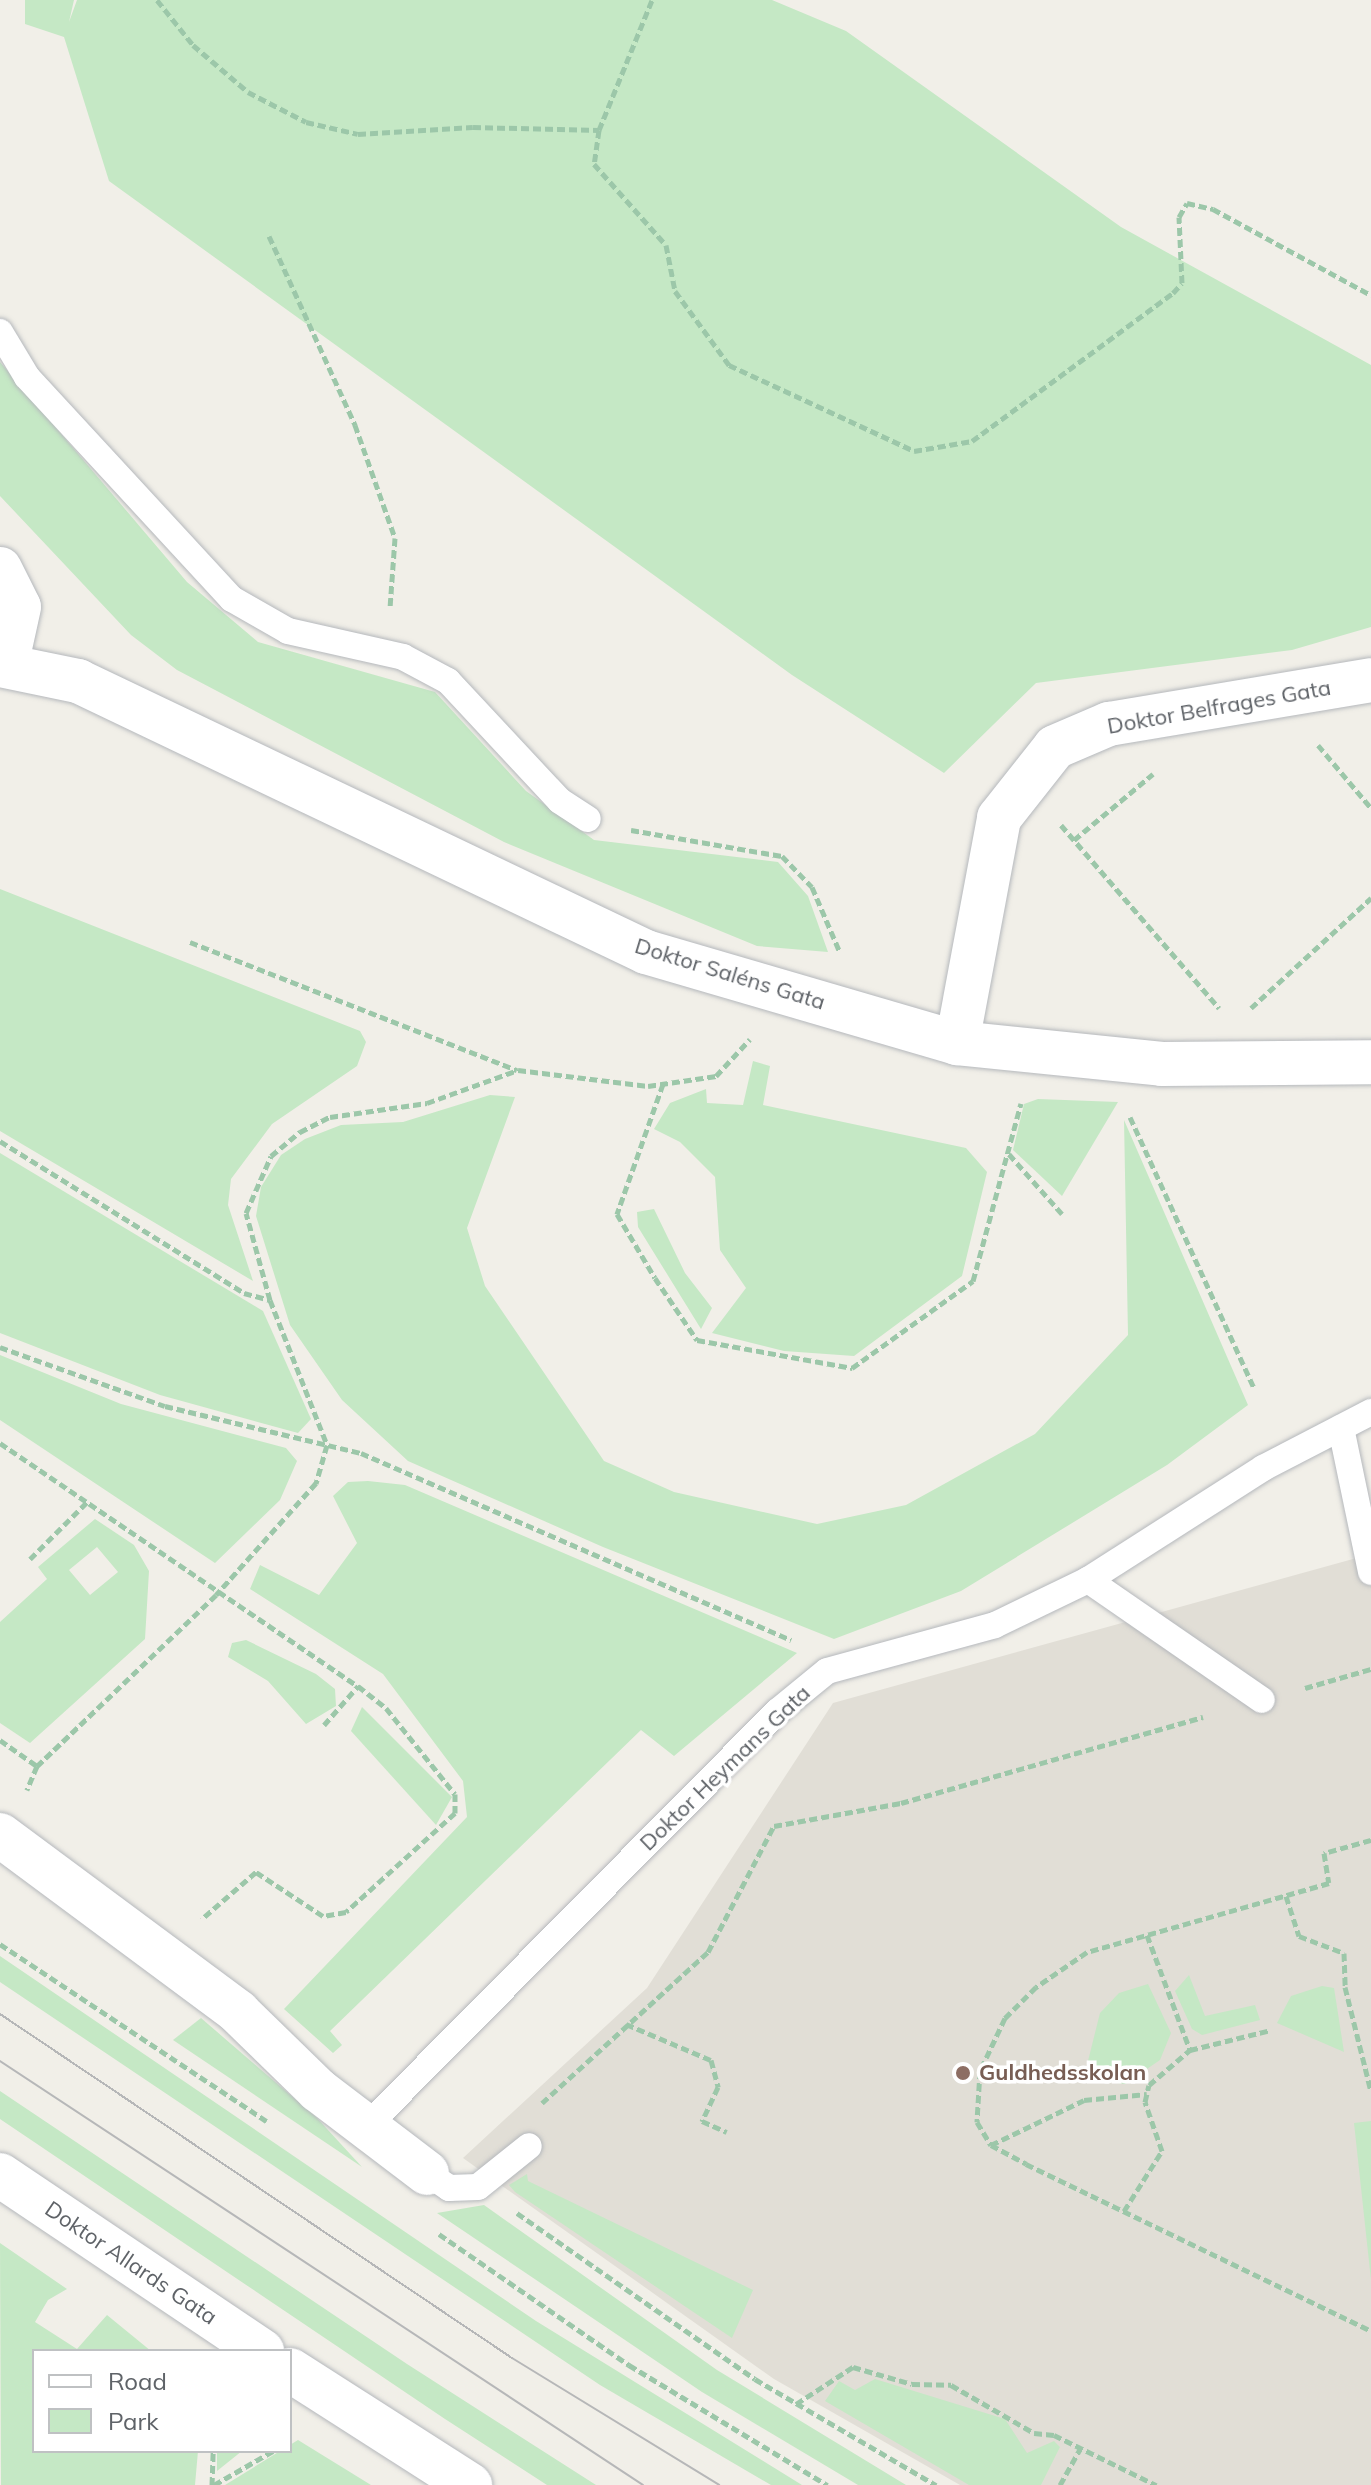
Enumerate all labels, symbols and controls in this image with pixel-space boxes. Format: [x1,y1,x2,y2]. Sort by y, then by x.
street label: Doktor Belfrages Gata [1105,674,1333,740]
street label: Doktor Saléns Gata [632,932,828,1016]
street label: Doktor Heymans Gata [634,1680,816,1856]
place label: Guldhedsskolan [979,2060,1146,2086]
marker: Guldhedsskolan [954,2064,972,2082]
street label: Doktor Allards Gata [40,2196,222,2330]
legend [32,2349,292,2453]
text: Road [108,2366,167,2396]
text: Park [108,2406,159,2436]

